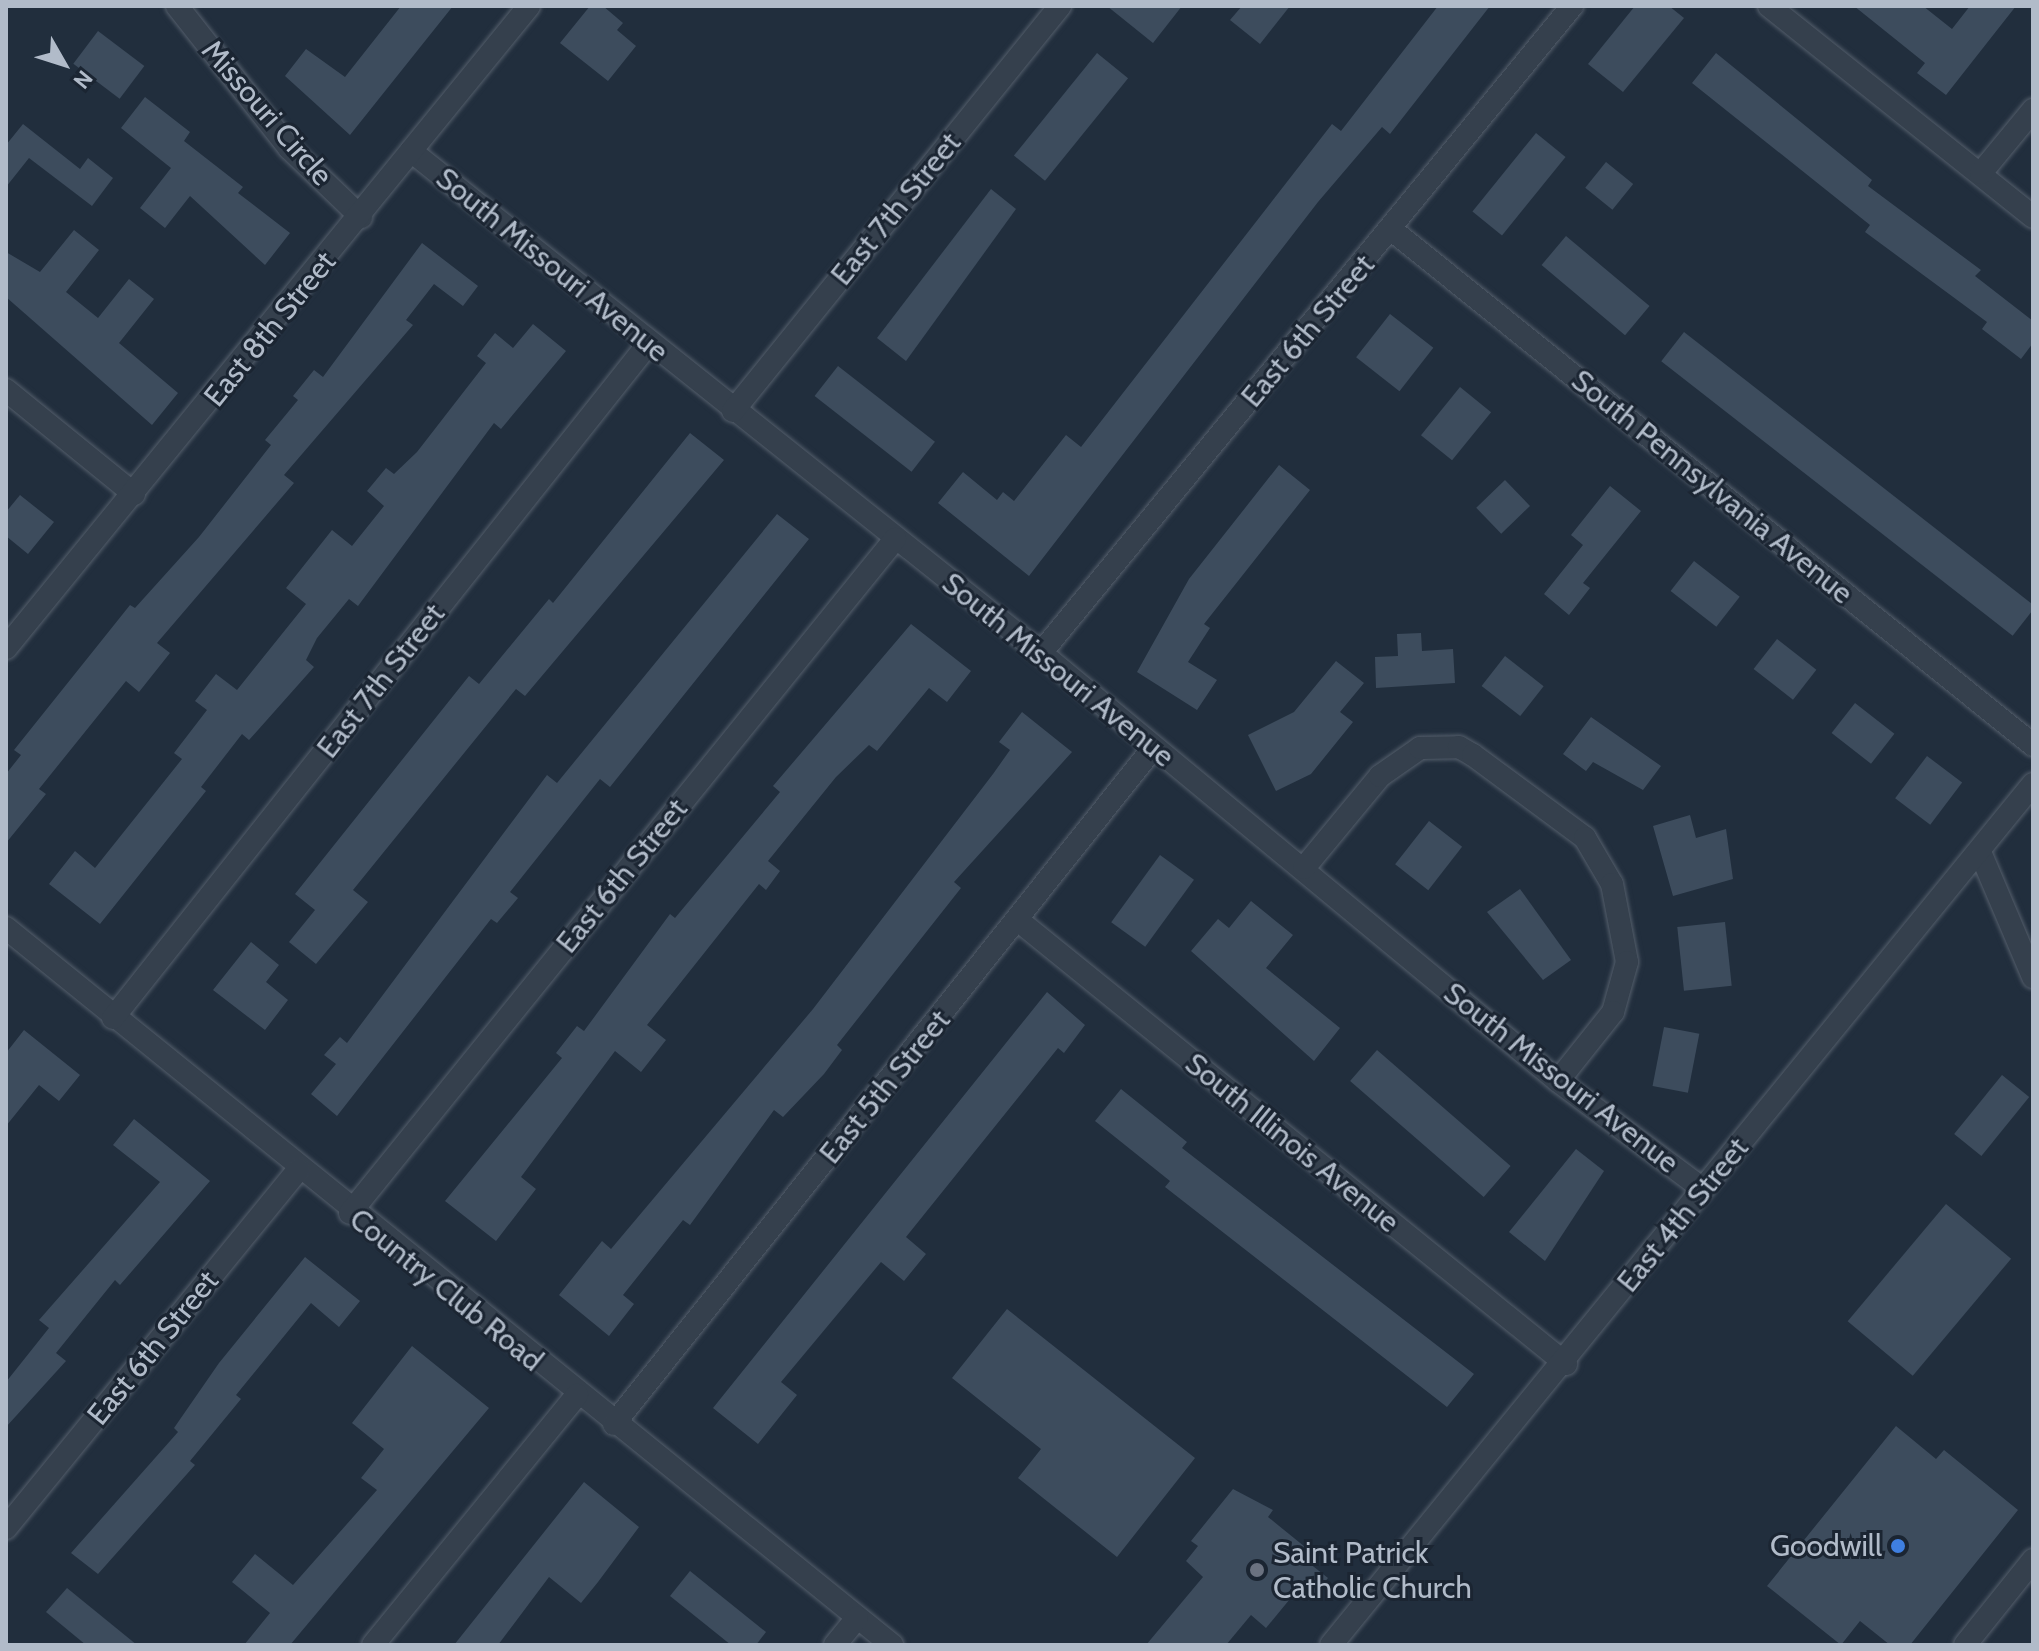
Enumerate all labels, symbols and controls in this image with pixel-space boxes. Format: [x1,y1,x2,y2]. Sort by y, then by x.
north arrow [24,24,104,104]
street label: Missouri Circle [194,33,340,193]
text: N [68,65,98,94]
street label: East 7th Street [824,126,968,292]
street label: South Missouri Avenue [429,160,675,370]
street label: East 8th Street [197,244,343,414]
street label: East 6th Street [1234,248,1382,414]
street label: South Pennsylvania Avenue [1564,362,1860,612]
street label: South Missouri Avenue [935,565,1181,775]
street label: East 7th Street [310,597,452,765]
street label: East 6th Street [549,792,695,960]
street label: South Missouri Avenue [1436,975,1686,1181]
street label: East 5th Street [812,1003,958,1171]
street label: South Illinois Avenue [1178,1046,1406,1240]
street label: East 4th Street [1610,1131,1756,1299]
street label: Country Club Road [342,1201,550,1379]
street label: East 6th Street [80,1264,226,1432]
place label: Goodwill [1770,1528,1882,1564]
place label: Saint Patrick Catholic Church [1273,1535,1472,1606]
marker: Goodwill [1889,1537,1907,1555]
marker: Saint Patrick Catholic Church [1248,1561,1266,1579]

